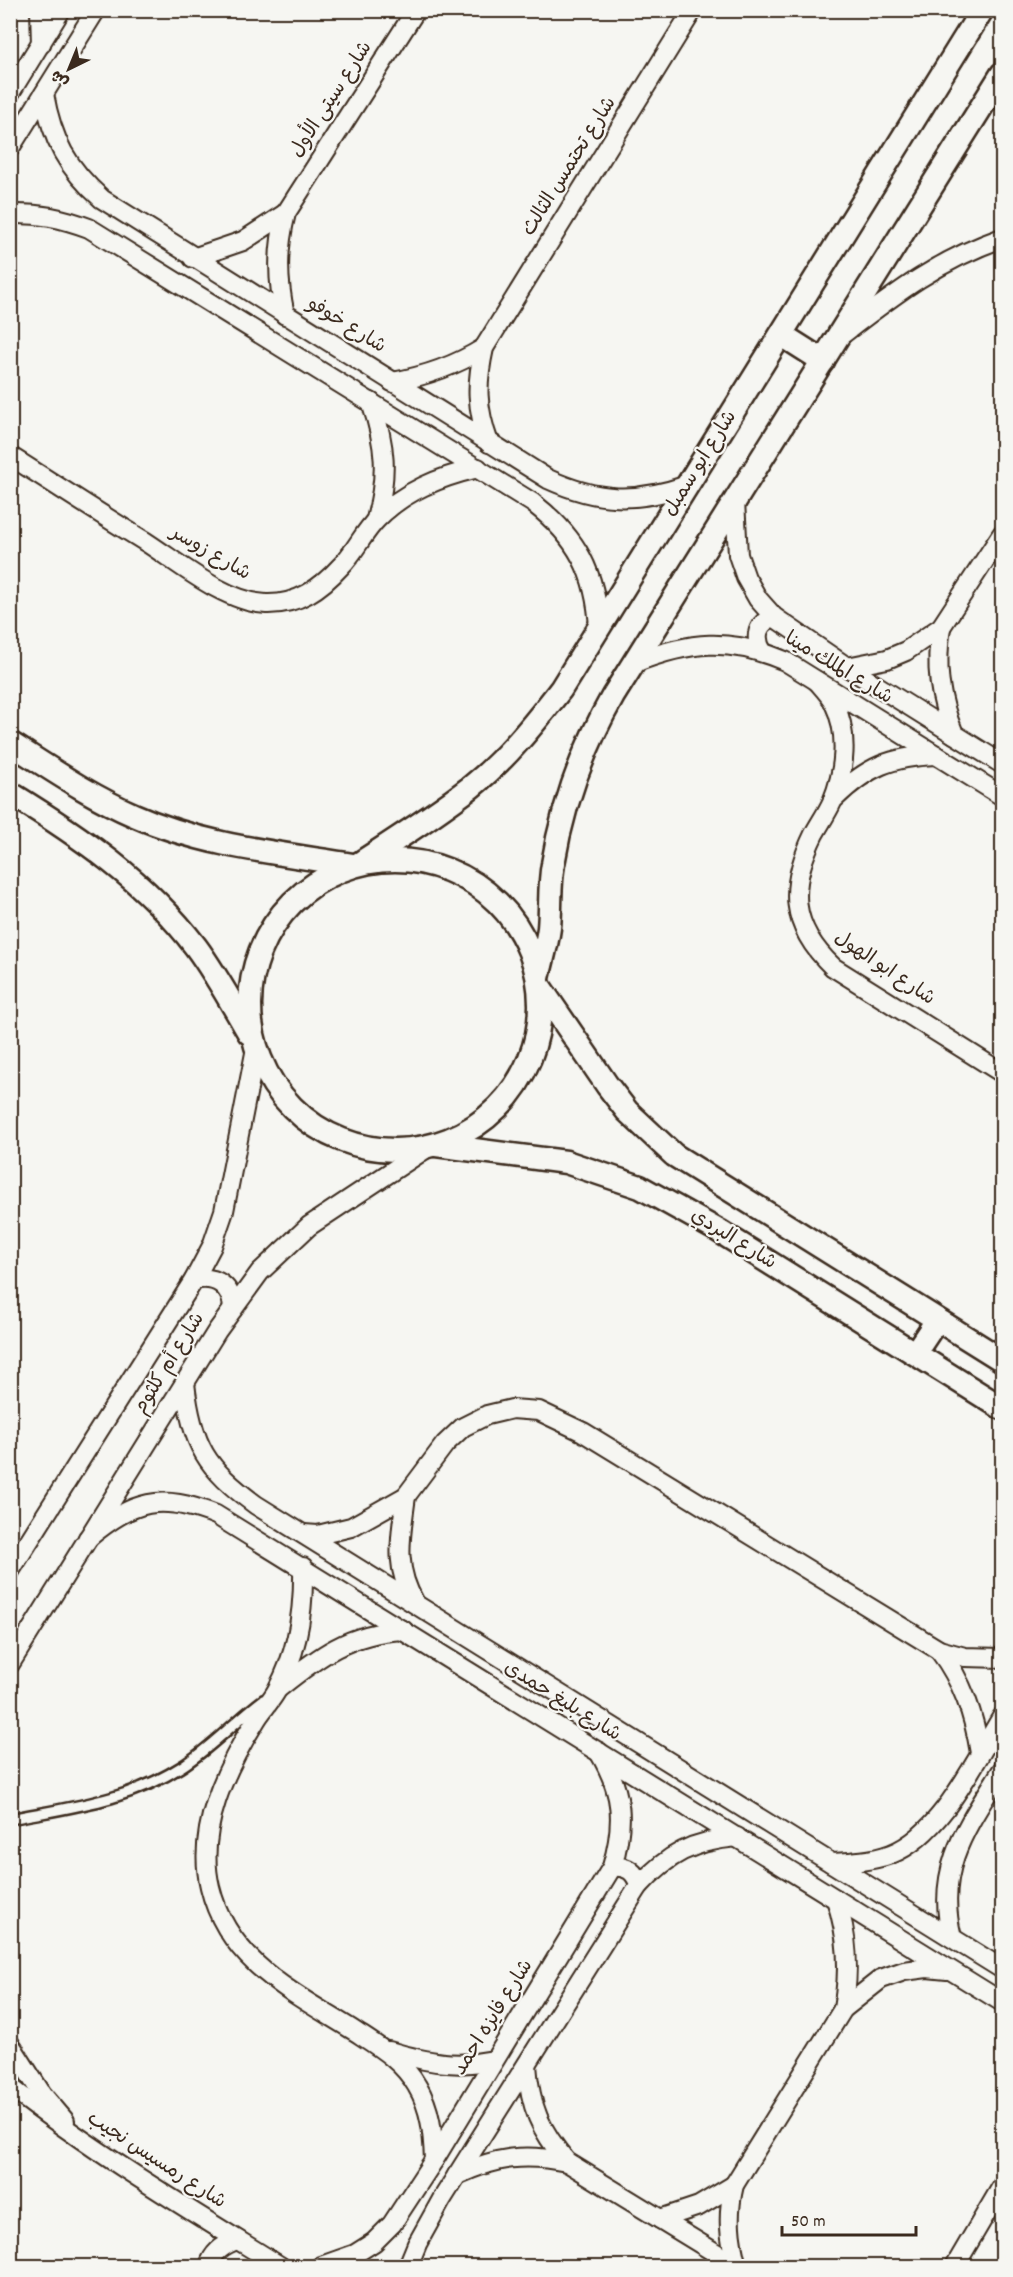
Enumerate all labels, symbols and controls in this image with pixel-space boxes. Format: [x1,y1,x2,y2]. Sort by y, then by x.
street label: شارع سيتى الأول [282,35,380,164]
north arrow [39,39,99,99]
text: ش [46,64,75,93]
street label: شارع تحتمس الثالث [516,92,624,242]
street label: شارع خوفو [300,290,391,361]
street label: شارع ابو سمبل [657,406,745,522]
street label: شارع زوسر [163,519,255,588]
street label: شارع الملك مينا [779,626,897,712]
street label: شارع ابو الهول [828,925,940,1013]
street label: شارع البردي [685,1203,781,1277]
street label: شارع أم كلثوم [128,1308,212,1420]
street label: شارع بليغ حمدى [498,1655,626,1749]
street label: شارع فايزه احمد [447,1954,541,2082]
street label: شارع رمسيس نجيب [81,2105,231,2217]
scale bar [782,2199,916,2237]
text: 50 m [791,2210,826,2235]

